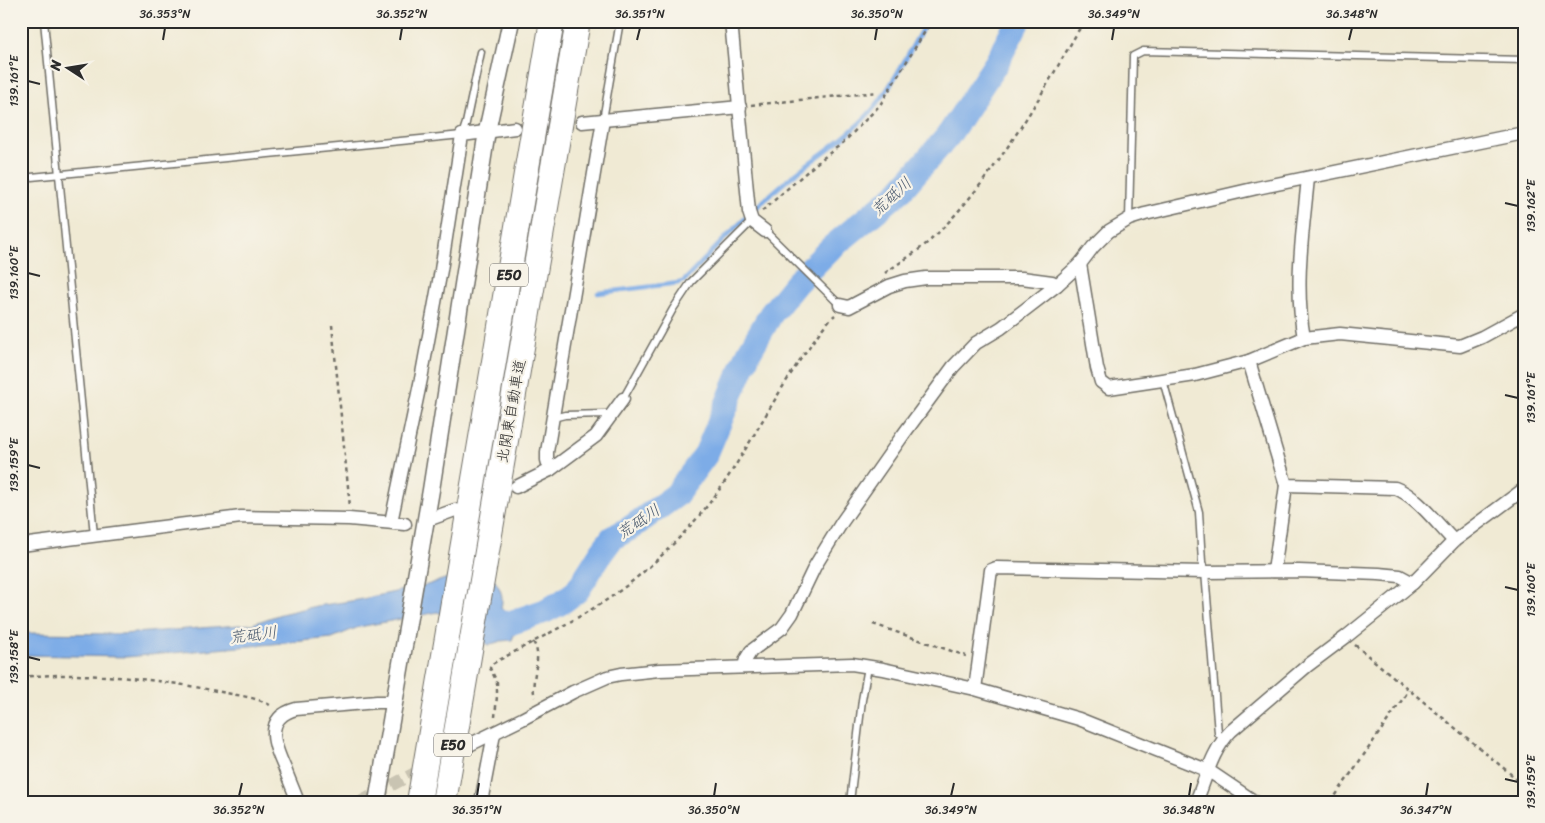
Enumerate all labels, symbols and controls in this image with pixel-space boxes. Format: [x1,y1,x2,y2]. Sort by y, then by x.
text: 36.353°N [140,3,191,25]
text: 36.352°N [376,3,428,25]
text: 36.351°N [615,3,665,25]
text: 36.350°N [851,3,904,25]
text: 36.349°N [1088,3,1141,25]
text: 36.348°N [1326,3,1379,25]
north arrow [42,42,92,92]
text: 139.161°E [3,54,25,107]
text: N [42,58,69,74]
water label: 荒砥川 [864,169,919,223]
text: 139.162°E [1520,178,1542,233]
text: 139.160°E [3,245,25,300]
road number: E50 [490,264,528,286]
street label: 北関東自動車道 [489,357,533,465]
text: 139.161°E [1520,371,1542,424]
text: 139.159°E [3,436,25,492]
water label: 荒砥川 [610,496,666,547]
text: 139.160°E [1520,562,1542,617]
water label: 荒砥川 [227,617,279,652]
text: 139.158°E [3,629,25,684]
road number: E50 [434,734,472,756]
text: 139.159°E [1520,753,1542,809]
text: 36.352°N [213,799,265,821]
text: 36.351°N [452,799,502,821]
text: 36.350°N [688,799,741,821]
text: 36.349°N [925,799,978,821]
text: 36.348°N [1163,799,1216,821]
text: 36.347°N [1400,799,1452,821]

